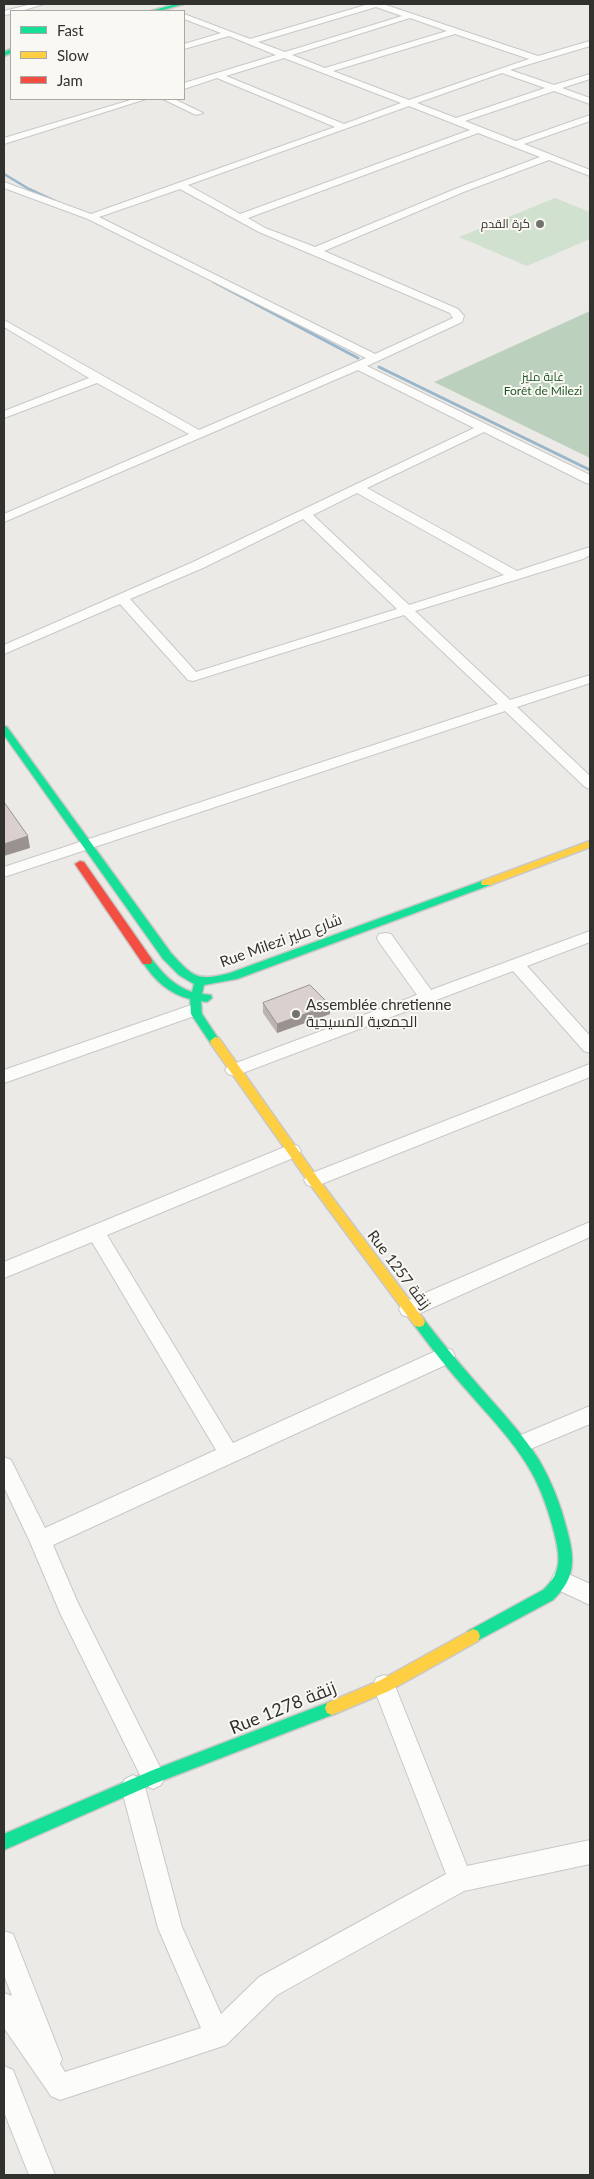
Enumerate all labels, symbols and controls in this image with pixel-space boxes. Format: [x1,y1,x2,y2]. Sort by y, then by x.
legend [10,10,185,100]
text: Fast [57,21,84,39]
text: Slow [57,46,89,64]
text: Jam [57,71,83,89]
place label: كرة القدم [481,217,530,231]
marker: كرة القدم [534,218,546,230]
park label: غابة مليز Forêt de Milezi [504,370,582,398]
street label: Rue Milezi شارع مليز [218,911,344,971]
place label: Assemblée chretienne الجمعية المسيحية [306,996,451,1031]
marker: Assemblée chretienne الجمعية المسيحية [290,1008,302,1020]
street label: Rue 1257 زنقة [364,1227,434,1313]
street label: Rue 1278 زنقة [227,1677,339,1739]

